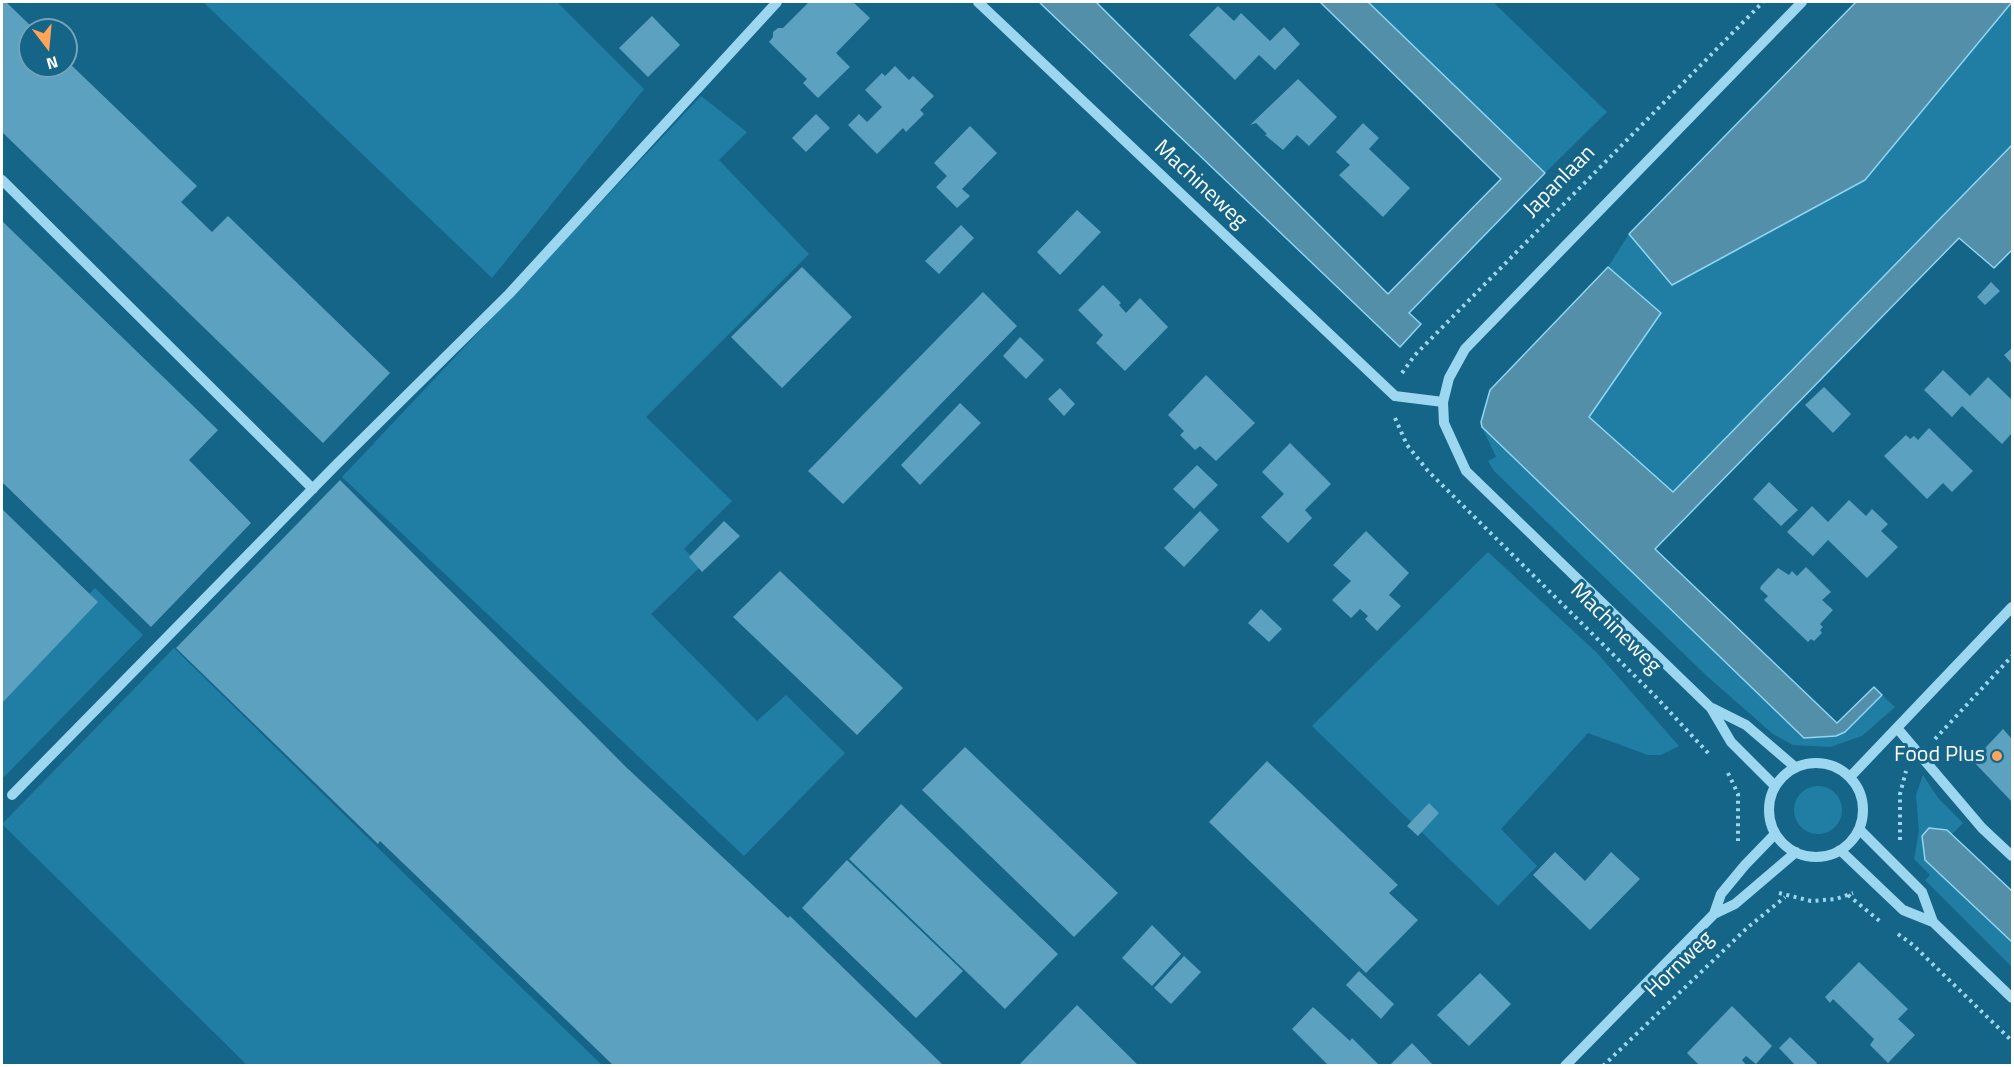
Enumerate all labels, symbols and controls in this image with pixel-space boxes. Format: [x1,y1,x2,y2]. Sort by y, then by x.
north arrow [18,18,78,78]
text: N [44,50,61,76]
street label: Machineweg [1148,135,1252,235]
street label: Japanlaan [1519,141,1601,223]
street label: Machineweg [1564,578,1666,680]
place label: Food Plus [1894,743,1985,769]
marker: Food Plus [1990,749,2004,763]
street label: Hornweg [1640,926,1720,1004]

